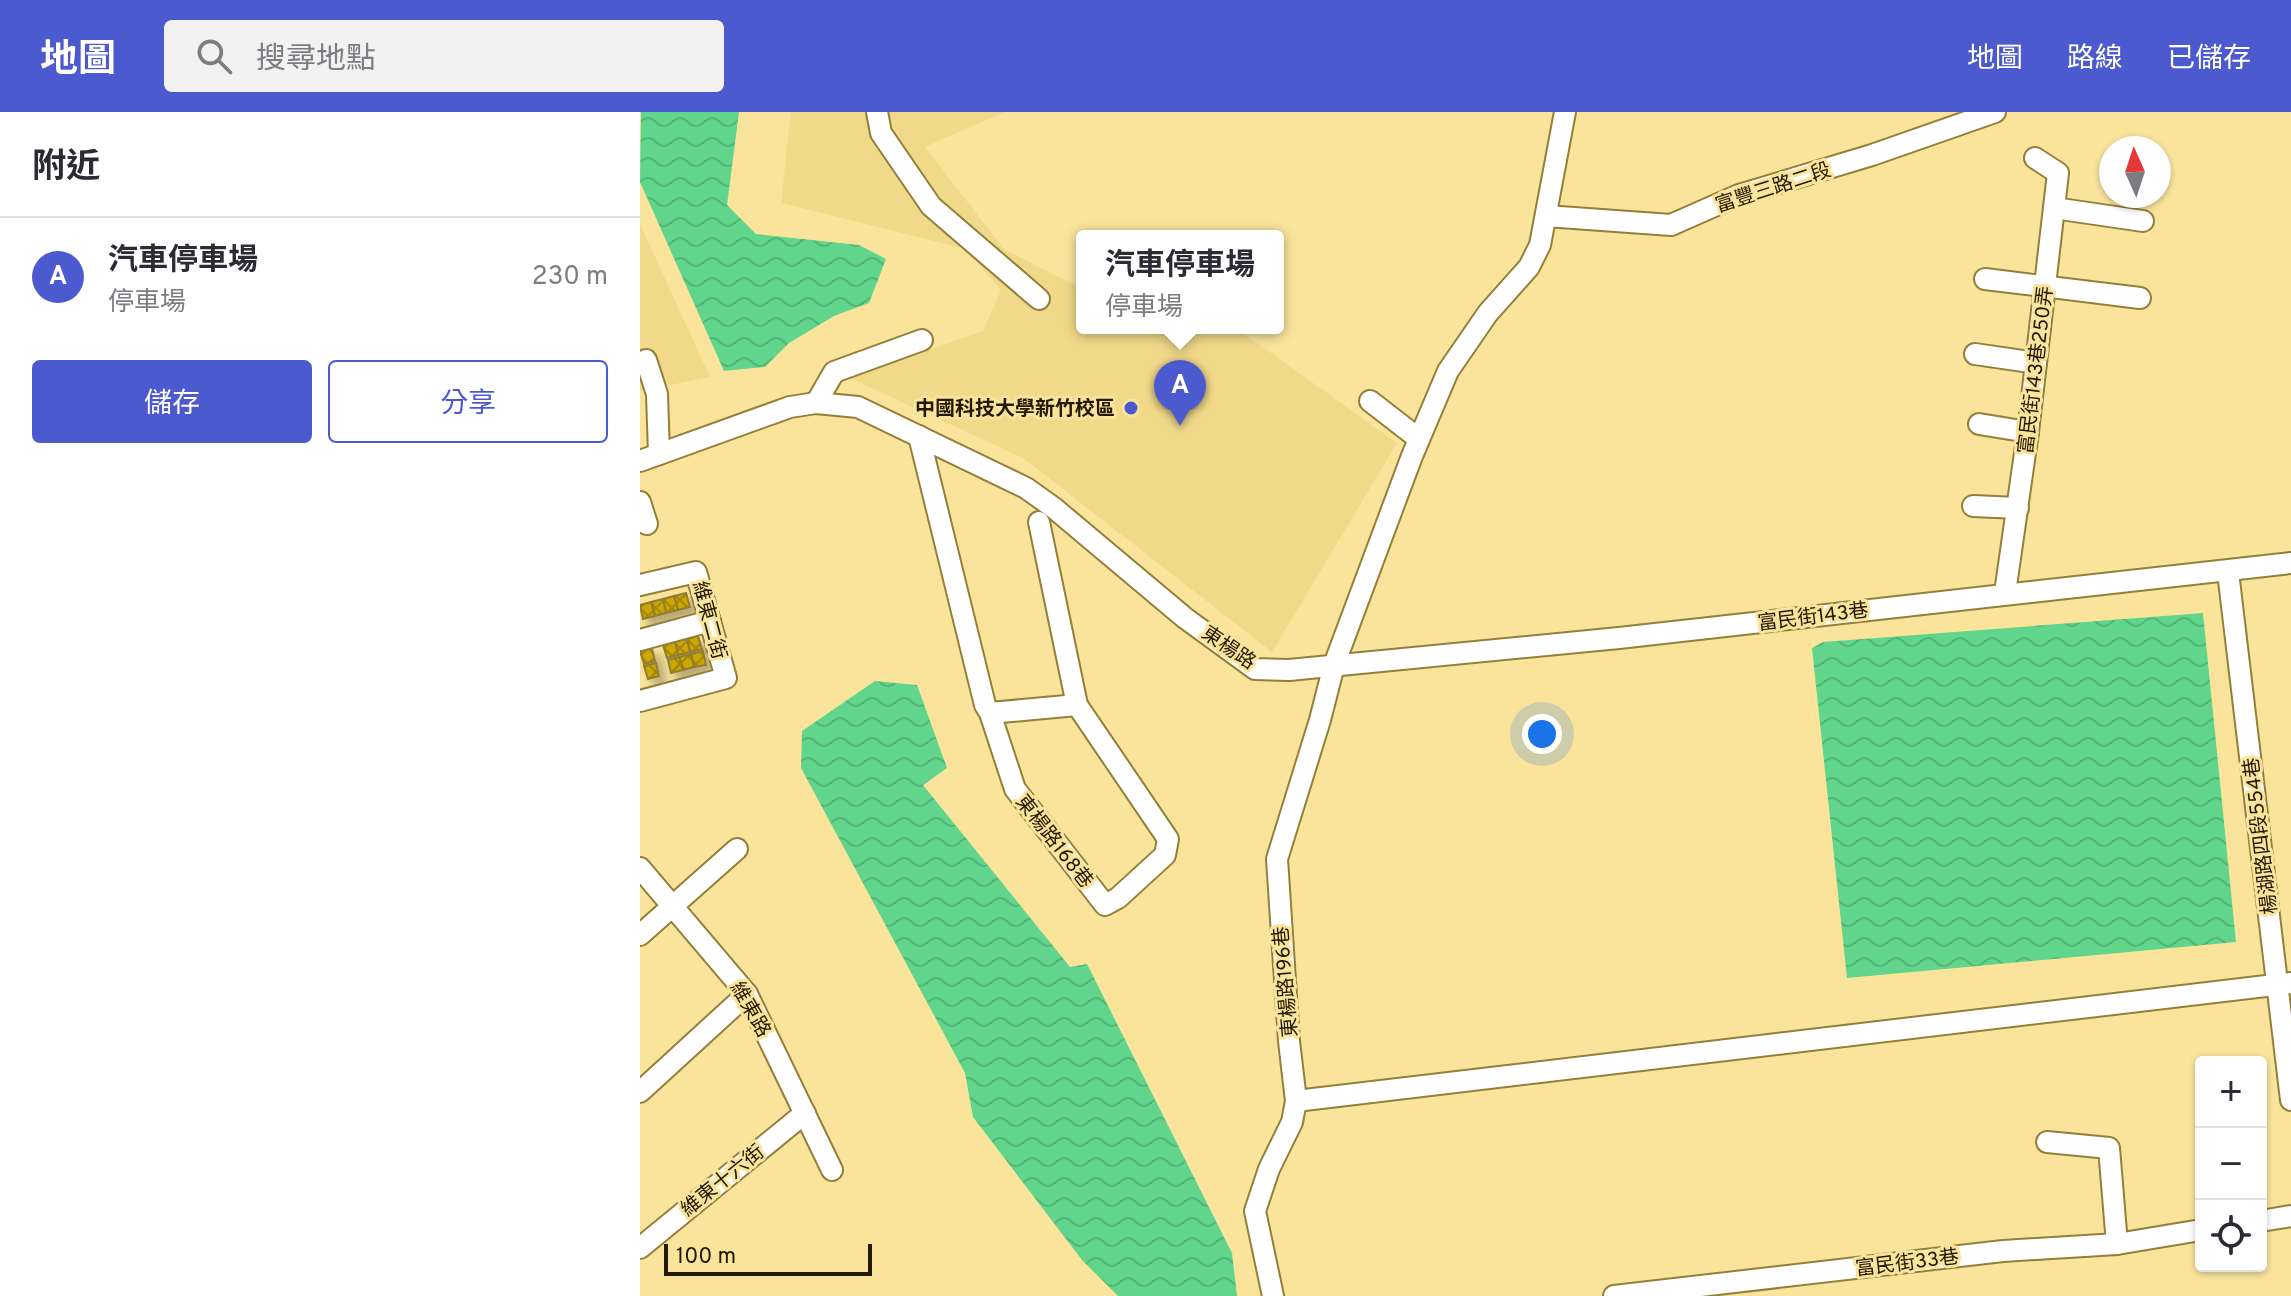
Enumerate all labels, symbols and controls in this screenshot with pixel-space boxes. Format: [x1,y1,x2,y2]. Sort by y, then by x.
search box [164,20,724,92]
icon: search [192,34,236,78]
text: 地圖 [40,37,116,86]
text: 搜尋地點 [256,42,376,79]
text: 地圖 [1967,42,2023,78]
text: 路線 [2067,42,2123,78]
text: 已儲存 [2167,42,2251,78]
north arrow [2099,136,2171,208]
text: 附近 [32,147,100,190]
street label: 富豐三路二段 [1713,158,1835,220]
popup [1076,230,1284,334]
text: 汽車停車場 [108,243,258,280]
text: 汽車停車場 [1105,248,1255,285]
text: A [49,261,67,294]
text: 230 m [532,261,608,294]
street label: 富民街143巷250弄 [2014,285,2060,456]
text: 停車場 [108,287,186,320]
text: 停車場 [1105,292,1183,325]
button: 儲存 [32,360,312,443]
button: 分享 [328,360,608,443]
pin: A [1154,360,1206,426]
place label: 中國科技大學新竹校區 [915,397,1115,423]
marker: 中國科技大學新竹校區 [1122,399,1140,417]
street label: 維東二街 [685,579,731,663]
street label: 富民街143巷 [1756,598,1870,638]
street label: 東楊路 [1196,621,1260,676]
your location [1522,714,1562,754]
street label: 楊湖路四段554巷 [2239,756,2284,916]
street label: 東楊路168巷 [1009,790,1098,894]
street label: 東楊路196巷 [1269,925,1305,1038]
street label: 維東路 [723,978,776,1042]
map controls [2195,1056,2267,1272]
button: + [2195,1056,2267,1128]
button: − [2195,1128,2267,1200]
street label: 維東十六街 [676,1140,770,1223]
button: locate [2195,1200,2267,1272]
scale bar [664,1240,872,1276]
text: 100 m [676,1244,736,1271]
street label: 富民街33巷 [1854,1245,1960,1283]

